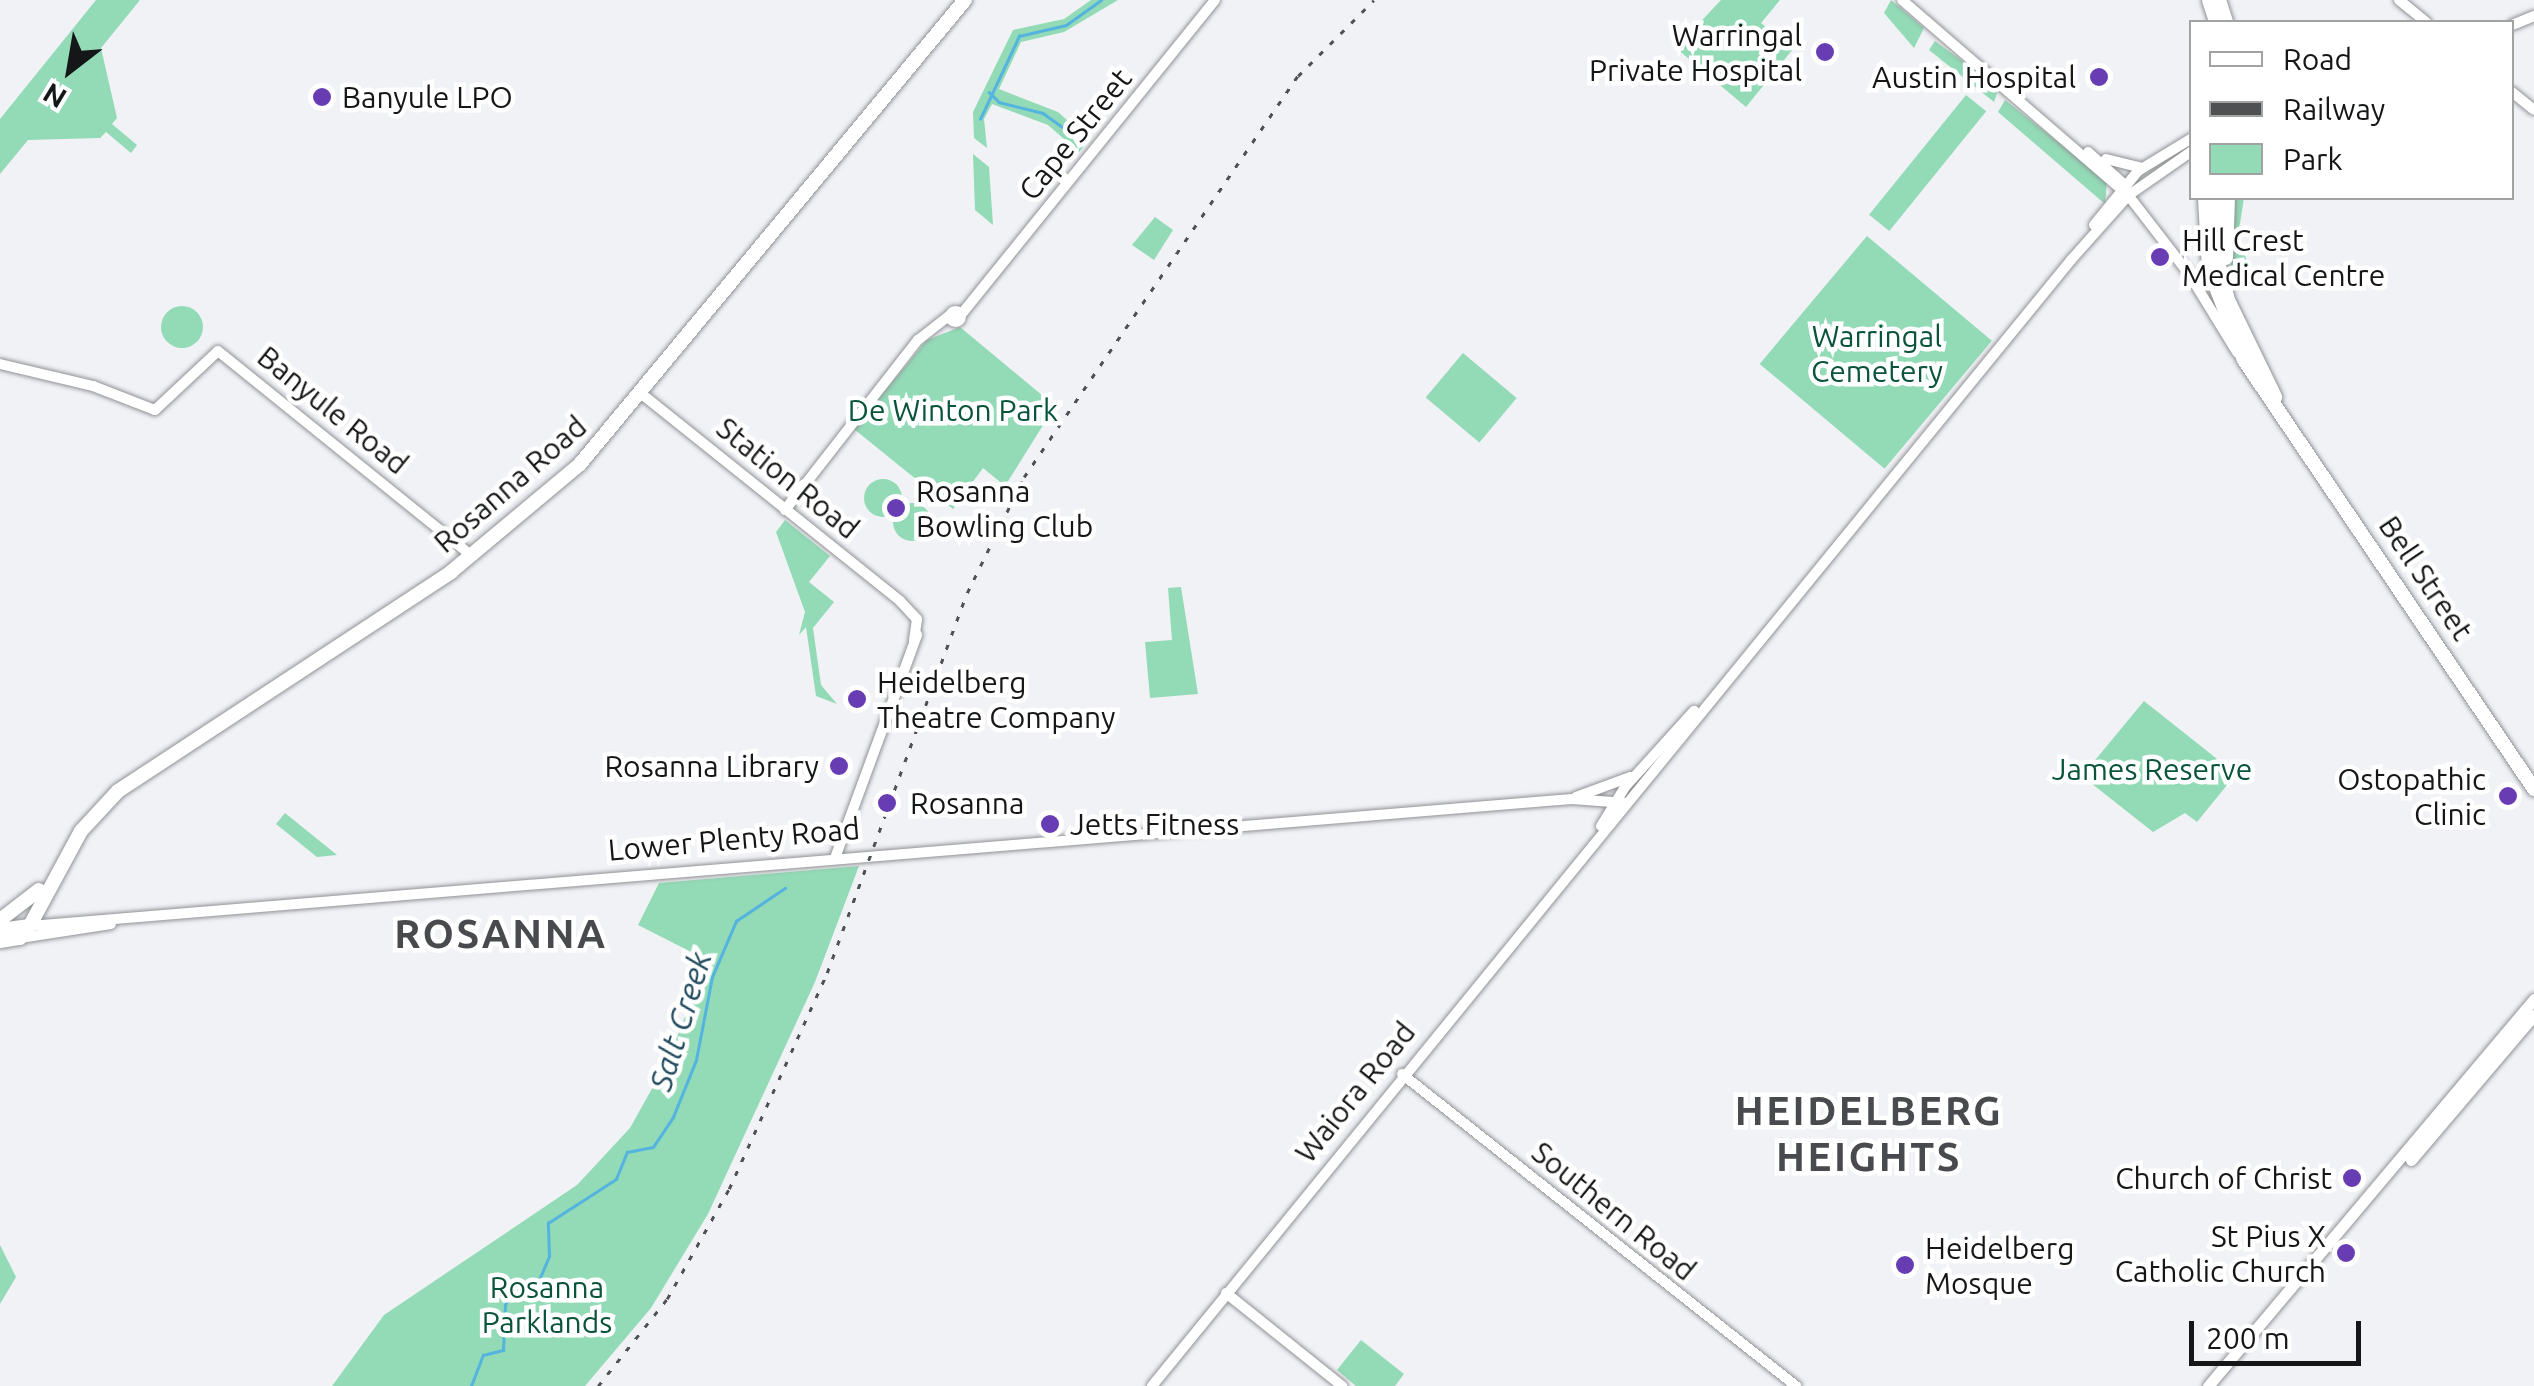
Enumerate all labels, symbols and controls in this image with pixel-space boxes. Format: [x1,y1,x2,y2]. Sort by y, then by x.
place label: Warringal Private Hospital [1589,17,1802,88]
north arrow [20,20,120,120]
legend [2189,20,2514,200]
marker: Warringal Private Hospital [1812,39,1838,65]
text: Road [2283,42,2352,76]
place label: Austin Hospital [1872,59,2076,95]
street label: Cape Street [1011,61,1139,207]
marker: Austin Hospital [2086,64,2112,90]
text: N [37,77,71,115]
place label: Banyule LPO [342,79,513,115]
marker: Banyule LPO [311,86,333,108]
text: Railway [2283,92,2385,126]
text: Park [2283,142,2343,176]
place label: Hill Crest Medical Centre [2182,222,2385,292]
marker: Hill Crest Medical Centre [2147,244,2173,270]
park label: Warringal Cemetery [1811,318,1943,388]
street label: Banyule Road [250,338,416,482]
park label: De Winton Park [848,392,1058,428]
street label: Rosanna Road [426,408,594,560]
street label: Station Road [710,410,866,546]
place label: Rosanna Bowling Club [916,473,1093,544]
marker: Rosanna Bowling Club [885,497,907,519]
street label: Bell Street [2371,509,2481,647]
place label: Heidelberg Theatre Company [877,664,1115,734]
marker: Heidelberg Theatre Company [846,688,868,710]
place label: Rosanna Library [604,748,819,784]
park label: James Reserve [2052,751,2252,787]
marker: Rosanna Library [828,755,850,777]
place label: Ostopathic Clinic [2337,761,2486,832]
marker: Ostopathic Clinic [2495,783,2521,809]
place label: Rosanna [910,785,1024,821]
marker: Rosanna [874,790,900,816]
place label: Jetts Fitness [1070,806,1239,842]
street label: Lower Plenty Road [607,810,861,868]
marker: Jetts Fitness [1039,813,1061,835]
district label: ROSANNA [394,910,608,958]
water label: Salt Creek [641,947,719,1095]
street label: Waiora Road [1287,1015,1423,1169]
district label: HEIDELBERG HEIGHTS [1735,1087,2003,1181]
street label: Southern Road [1525,1134,1703,1288]
place label: Church of Christ [2115,1160,2332,1196]
marker: Church of Christ [2341,1167,2363,1189]
place label: St Pius X Catholic Church [2115,1218,2326,1288]
place label: Heidelberg Mosque [1925,1230,2074,1300]
marker: St Pius X Catholic Church [2335,1242,2357,1264]
marker: Heidelberg Mosque [1894,1254,1916,1276]
park label: Rosanna Parklands [482,1269,612,1340]
scale bar [2194,1301,2366,1363]
text: 200 m [2206,1321,2290,1355]

